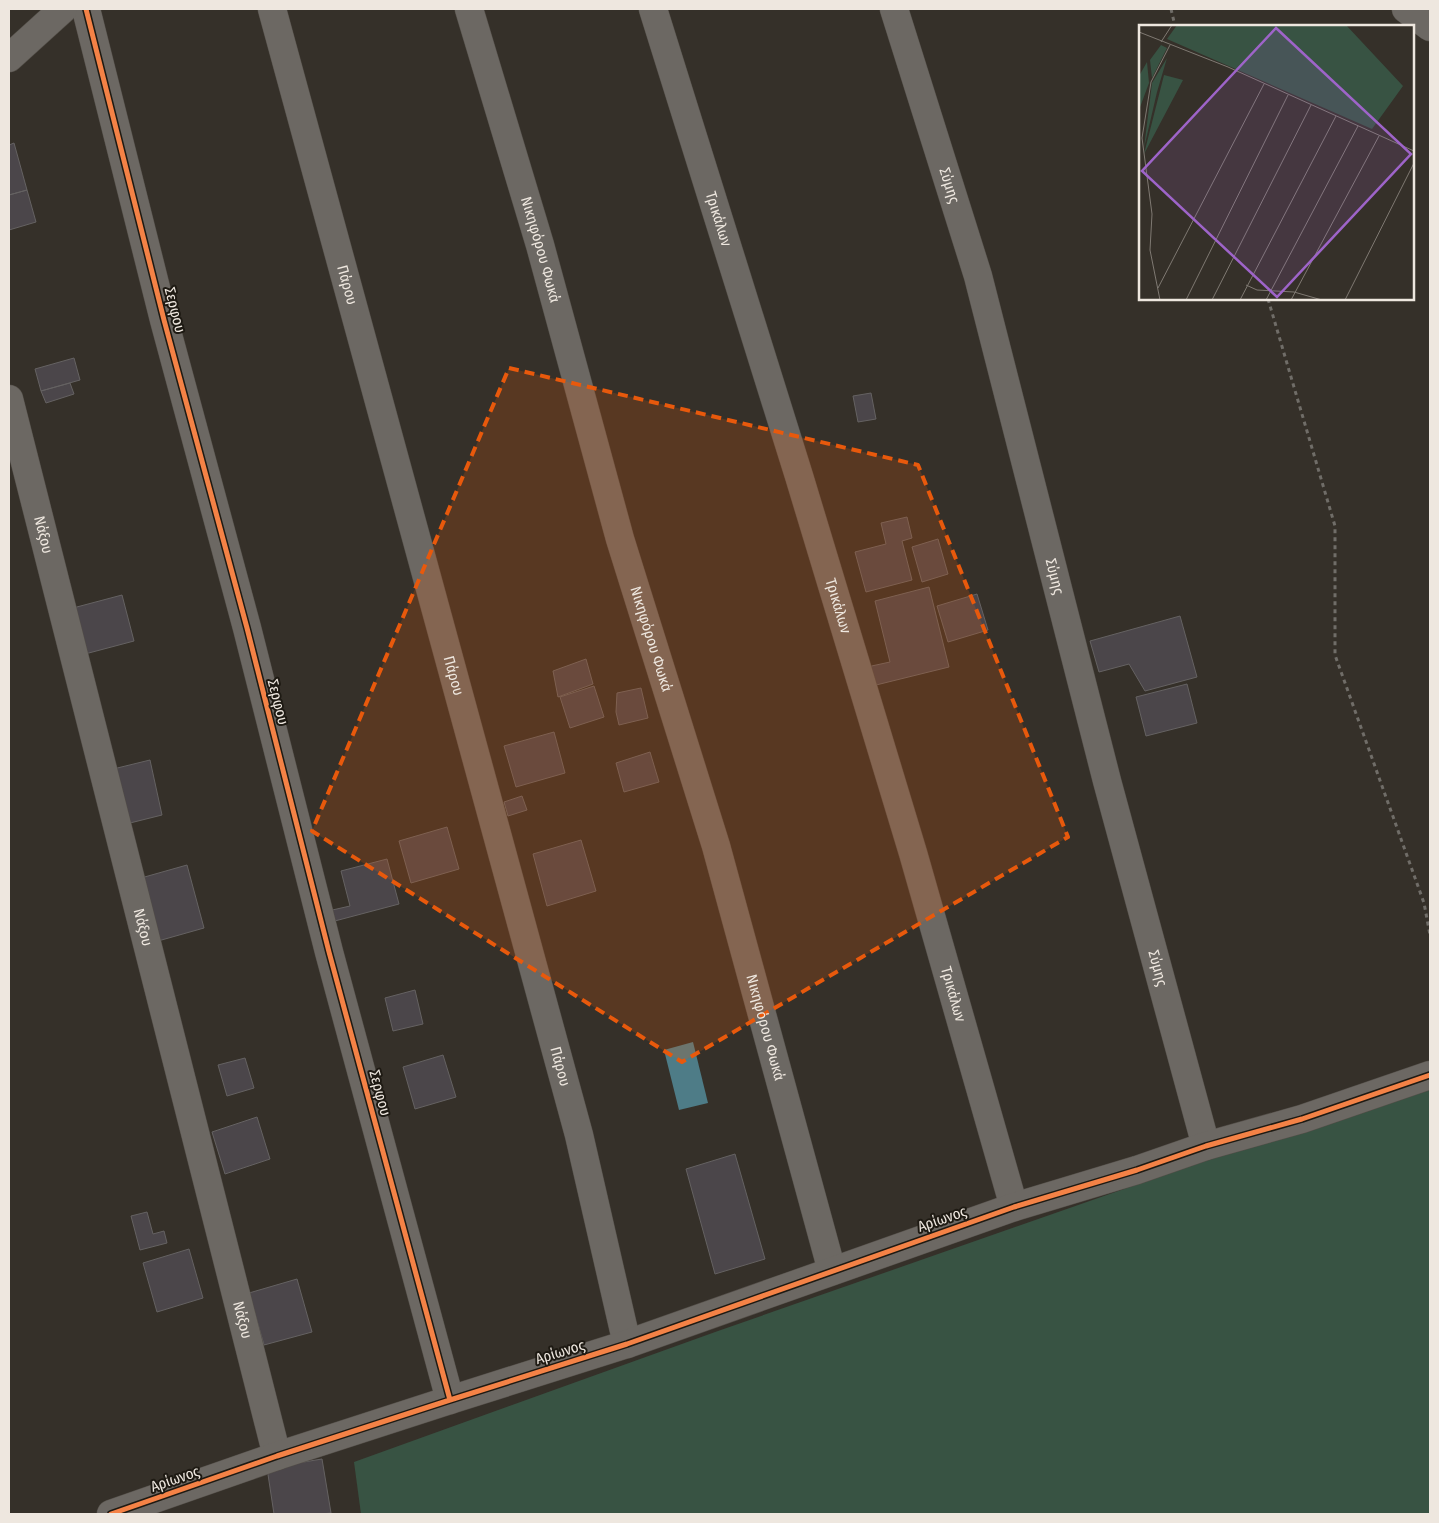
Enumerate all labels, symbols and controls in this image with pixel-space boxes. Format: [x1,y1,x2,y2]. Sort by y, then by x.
inset map [1139,25,1414,300]
street label: Σύμης [935,165,964,206]
street label: Τρικάλων [702,189,736,249]
street label: Νικηφόρου Φωκά [517,194,564,305]
street label: Πάρου [333,263,361,307]
street label: Σερφου [161,285,189,335]
street label: Νάξου [30,514,57,555]
street label: Σύμης [1042,557,1068,597]
street label: Τρικάλων [821,576,855,636]
street label: Νικηφόρου Φωκά [626,584,676,694]
street label: Πάρου [440,654,468,698]
street label: Σερφου [264,677,292,727]
street label: Νάξου [130,907,156,948]
street label: Σύμης [1144,948,1171,989]
street label: Τρικάλων [937,965,970,1024]
street label: Νικηφόρου Φωκά [742,972,789,1083]
street label: Πάρου [546,1044,574,1088]
street label: Σερφου [365,1068,395,1118]
street label: Αρίωνος [915,1202,970,1236]
street label: Νάξου [229,1299,256,1341]
street label: Αρίωνος [533,1336,588,1368]
street label: Αρίωνος [148,1462,203,1496]

